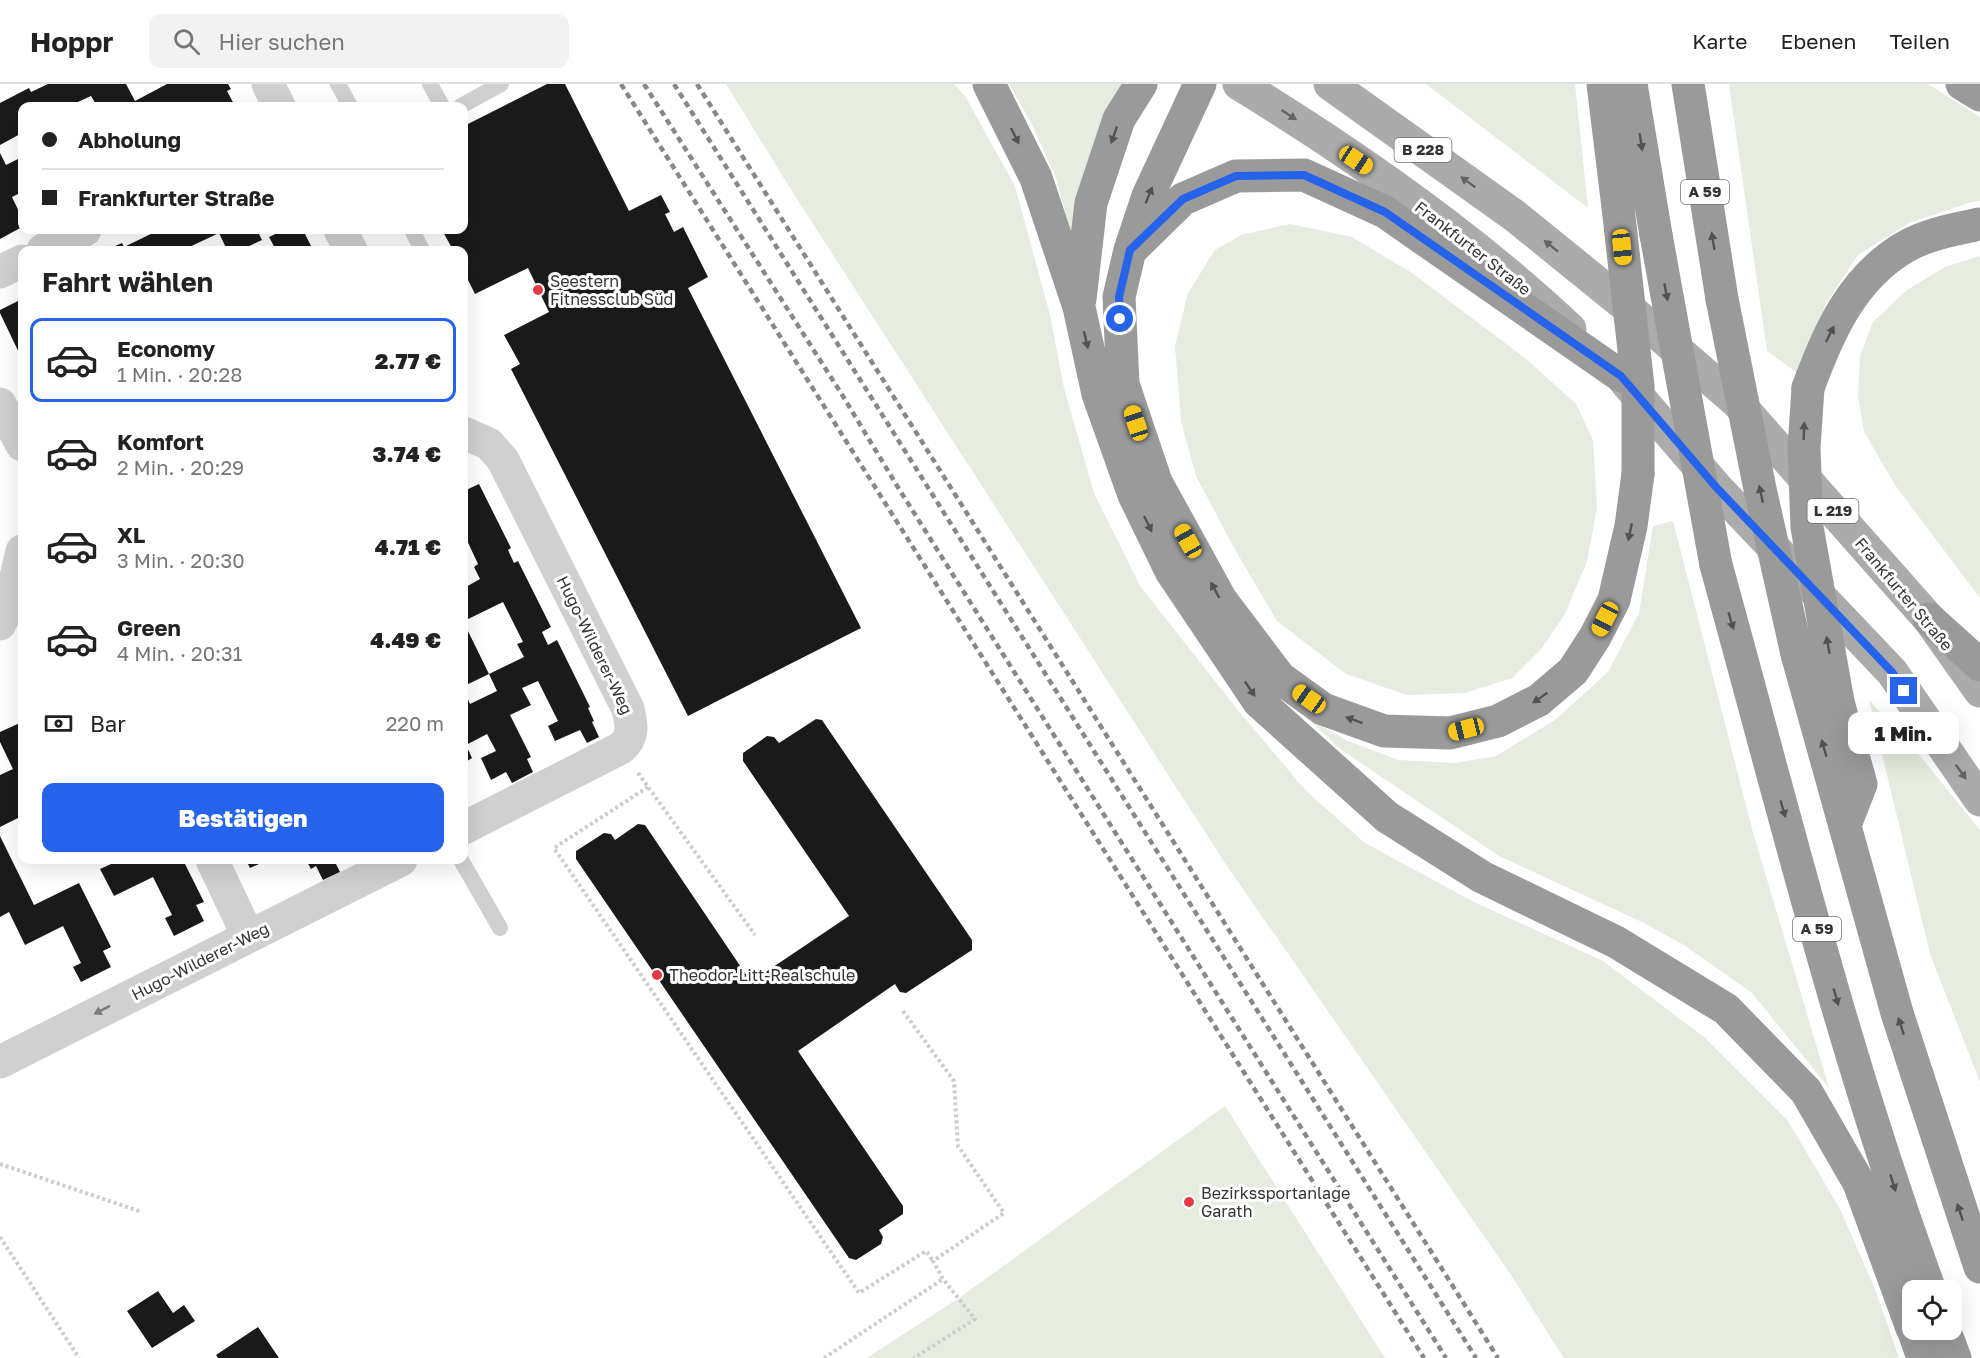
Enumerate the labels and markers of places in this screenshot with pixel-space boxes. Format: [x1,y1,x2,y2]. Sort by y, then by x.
place label: Seestern Fitnessclub Süd [550,271,673,309]
marker: Seestern Fitnessclub Süd [531,283,545,297]
place label: Theodor-Litt-Realschule [669,965,855,985]
marker: Theodor-Litt-Realschule [650,968,664,982]
place label: Bezirkssportanlage Garath [1201,1183,1350,1221]
marker: Bezirkssportanlage Garath [1182,1195,1196,1209]

